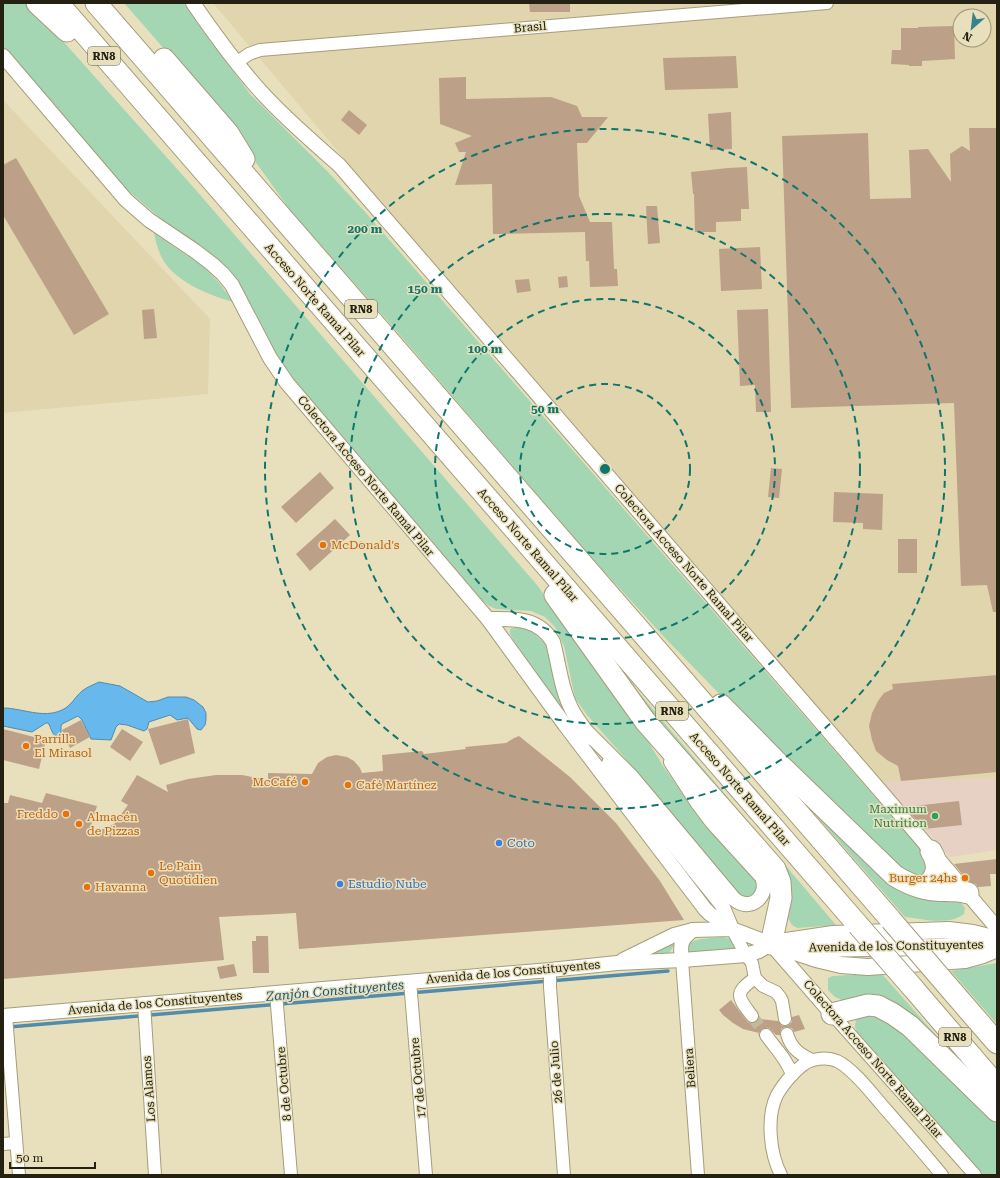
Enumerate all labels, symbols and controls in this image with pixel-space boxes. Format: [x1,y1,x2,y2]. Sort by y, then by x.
north arrow [952,8,992,48]
street label: Brasil [513,19,547,35]
text: N [960,28,974,44]
road number: RN8 [88,47,120,65]
text: 200 m [348,222,383,236]
street label: Acceso Norte Ramal Pilar [262,240,368,360]
text: 150 m [408,282,443,296]
road number: RN8 [345,300,377,318]
text: 100 m [468,342,503,356]
street label: Colectora Acceso Norte Ramal Pilar [295,393,437,559]
text: 50 m [531,402,559,416]
centre of rings [598,462,612,476]
street label: Colectora Acceso Norte Ramal Pilar [611,481,757,645]
street label: Acceso Norte Ramal Pilar [475,485,581,605]
place label: McDonald's [331,538,400,552]
marker: McDonald's [318,540,328,550]
road number: RN8 [656,702,688,720]
street label: Acceso Norte Ramal Pilar [687,729,793,849]
place label: Parrilla El Mirasol [34,732,92,760]
marker: Parrilla El Mirasol [21,741,31,751]
place label: McCafé [252,775,297,789]
marker: McCafé [300,777,310,787]
place label: Café Martínez [356,778,437,792]
marker: Café Martínez [343,780,353,790]
place label: Maximum Nutrition [869,802,927,830]
place label: Freddo [17,807,58,821]
marker: Freddo [61,809,71,819]
place label: Almacén de Pizzas [87,810,140,838]
marker: Maximum Nutrition [930,811,940,821]
marker: Almacén de Pizzas [74,819,84,829]
place label: Coto [507,836,535,850]
marker: Coto [494,838,504,848]
place label: Le Pain Quotidien [159,859,218,887]
marker: Le Pain Quotidien [146,868,156,878]
place label: Burger 24hs [889,871,957,885]
marker: Burger 24hs [960,873,970,883]
place label: Estudio Nube [348,877,427,891]
marker: Estudio Nube [335,879,345,889]
place label: Havanna [95,880,147,894]
marker: Havanna [82,882,92,892]
street label: Avenida de los Constituyentes [808,937,984,955]
street label: Avenida de los Constituyentes [425,957,601,987]
water label: Zanjón Constituyentes [265,977,405,1004]
street label: Colectora Acceso Norte Ramal Pilar [800,977,946,1141]
street label: Avenida de los Constituyentes [67,988,243,1018]
road number: RN8 [939,1028,971,1046]
street label: 17 de Octubre [407,1037,429,1119]
street label: 26 de Julio [547,1040,565,1104]
street label: 8 de Octubre [274,1046,294,1122]
street label: Beliera [682,1047,698,1088]
street label: Los Alamos [140,1055,158,1123]
scale bar [10,1144,95,1170]
text: 50 m [16,1151,43,1165]

